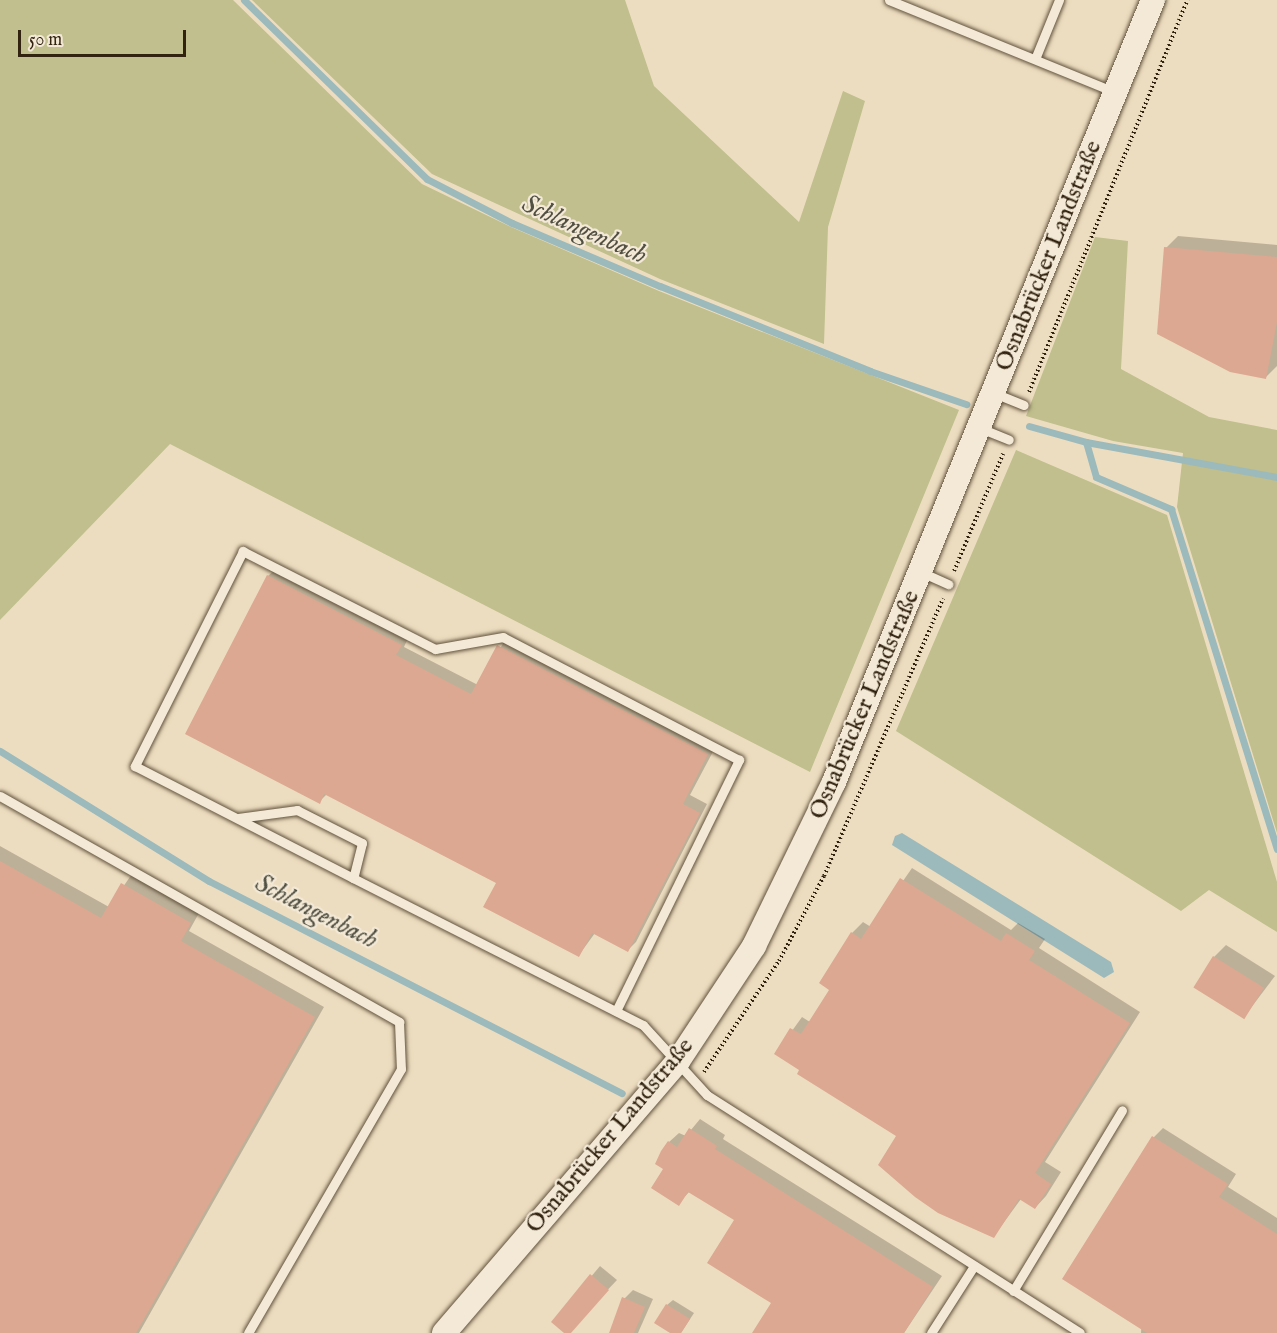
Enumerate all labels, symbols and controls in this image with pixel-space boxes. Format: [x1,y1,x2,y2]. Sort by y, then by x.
scale bar [21,18,189,56]
text: 50 m [29,29,62,52]
street label: Osnabrücker Landstraße [990,137,1108,375]
water label: Schlangenbach [517,189,651,271]
street label: Osnabrücker Landstraße [804,586,926,824]
water label: Schlangenbach [250,868,382,956]
street label: Osnabrücker Landstraße [520,1033,700,1239]

